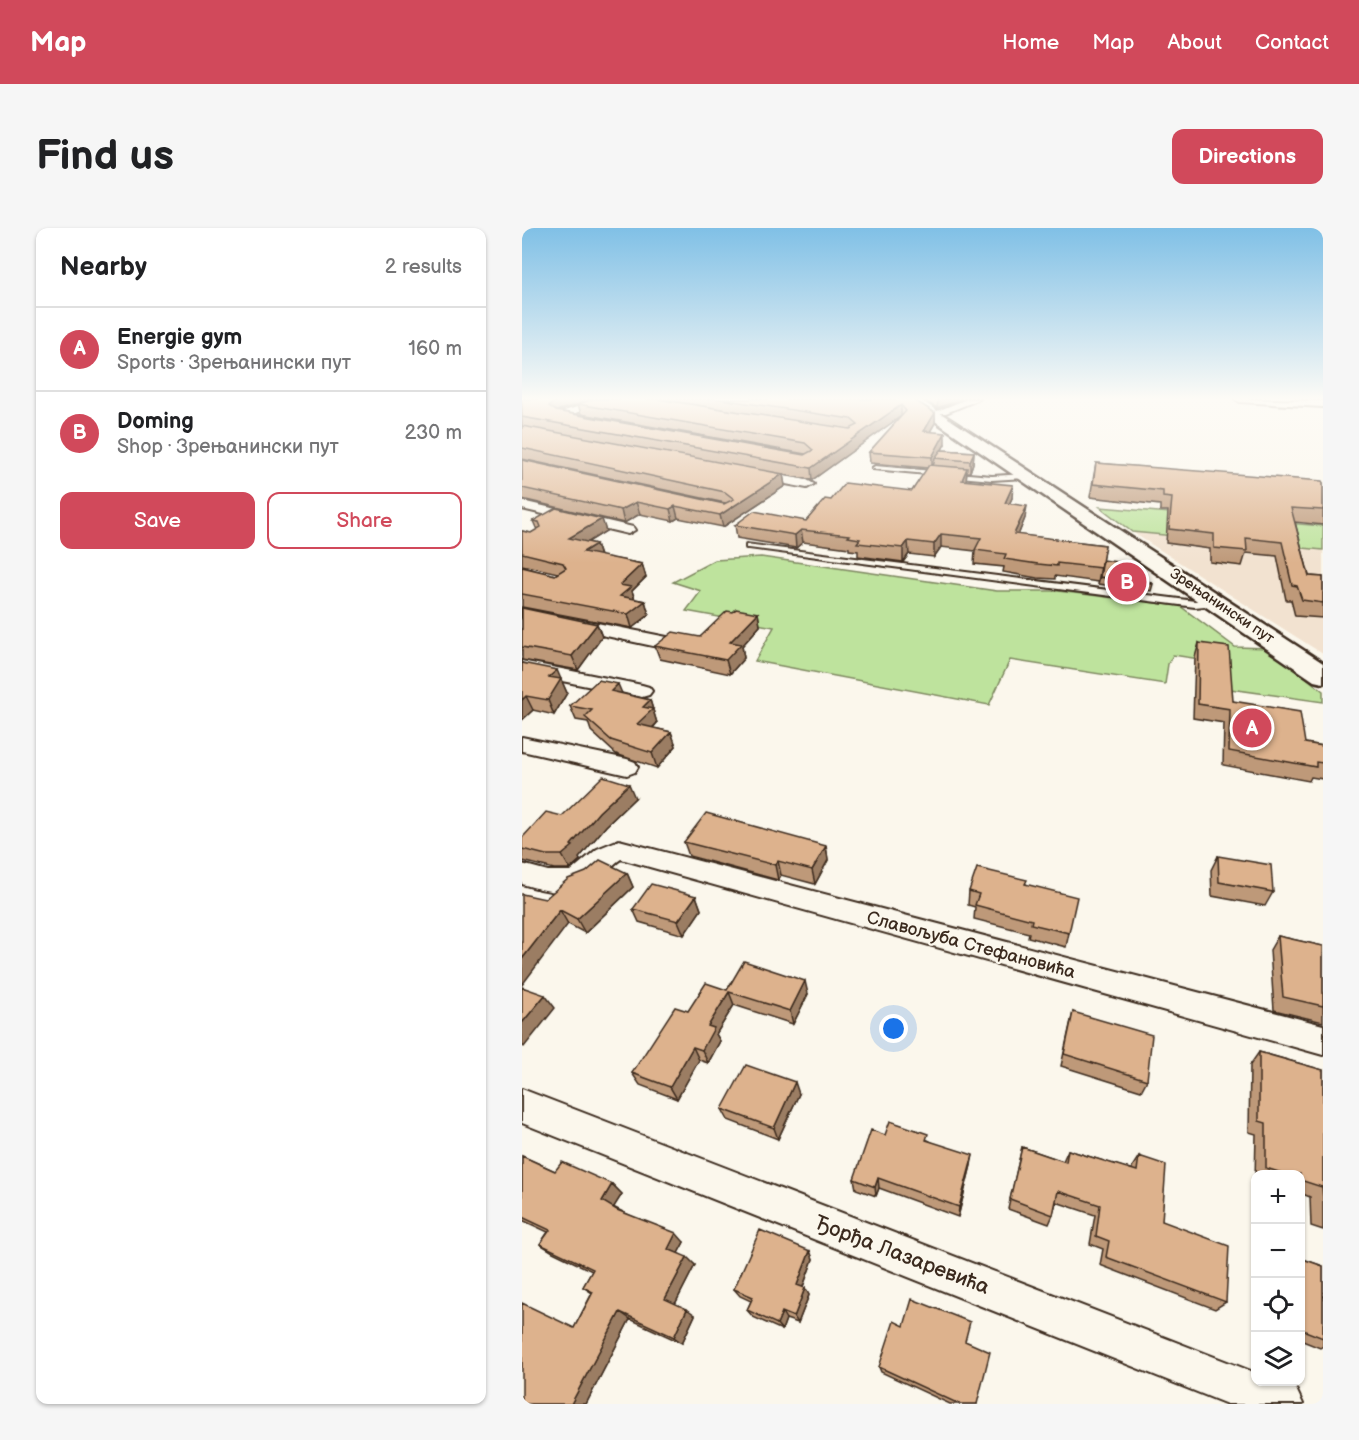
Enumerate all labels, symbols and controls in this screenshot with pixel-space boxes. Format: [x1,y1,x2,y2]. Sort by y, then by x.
text: Map [30,26,86,59]
text: Home [1002,30,1059,55]
text: Map [1092,30,1134,55]
text: About [1167,30,1222,55]
text: Contact [1255,30,1329,55]
button: Directions [1172,129,1323,184]
text: Find us [36,131,174,182]
text: Nearby [60,252,147,283]
text: 2 results [385,255,462,279]
text: Energie gym [117,324,242,351]
text: A [73,337,86,361]
text: 160 m [408,337,462,361]
text: Sports · Зрењанински пут [117,351,351,375]
text: Doming [117,408,194,435]
text: B [72,421,87,445]
text: 230 m [405,421,462,445]
text: Shop · Зрењанински пут [117,435,339,459]
button: Save [60,492,255,549]
button: Share [267,492,462,549]
pin: B [1108,560,1146,604]
street label: Зрењанински пут [1166,564,1278,648]
pin: A [1232,706,1272,750]
street label: Славољуба Стефановића [864,907,1078,983]
your location [879,1014,908,1043]
map controls [1251,1170,1305,1386]
button: + [1251,1170,1305,1224]
street label: Ђорђа Лазаревића [811,1210,994,1300]
button: − [1251,1224,1305,1278]
button: locate [1251,1278,1305,1332]
button: layers [1251,1332,1305,1386]

